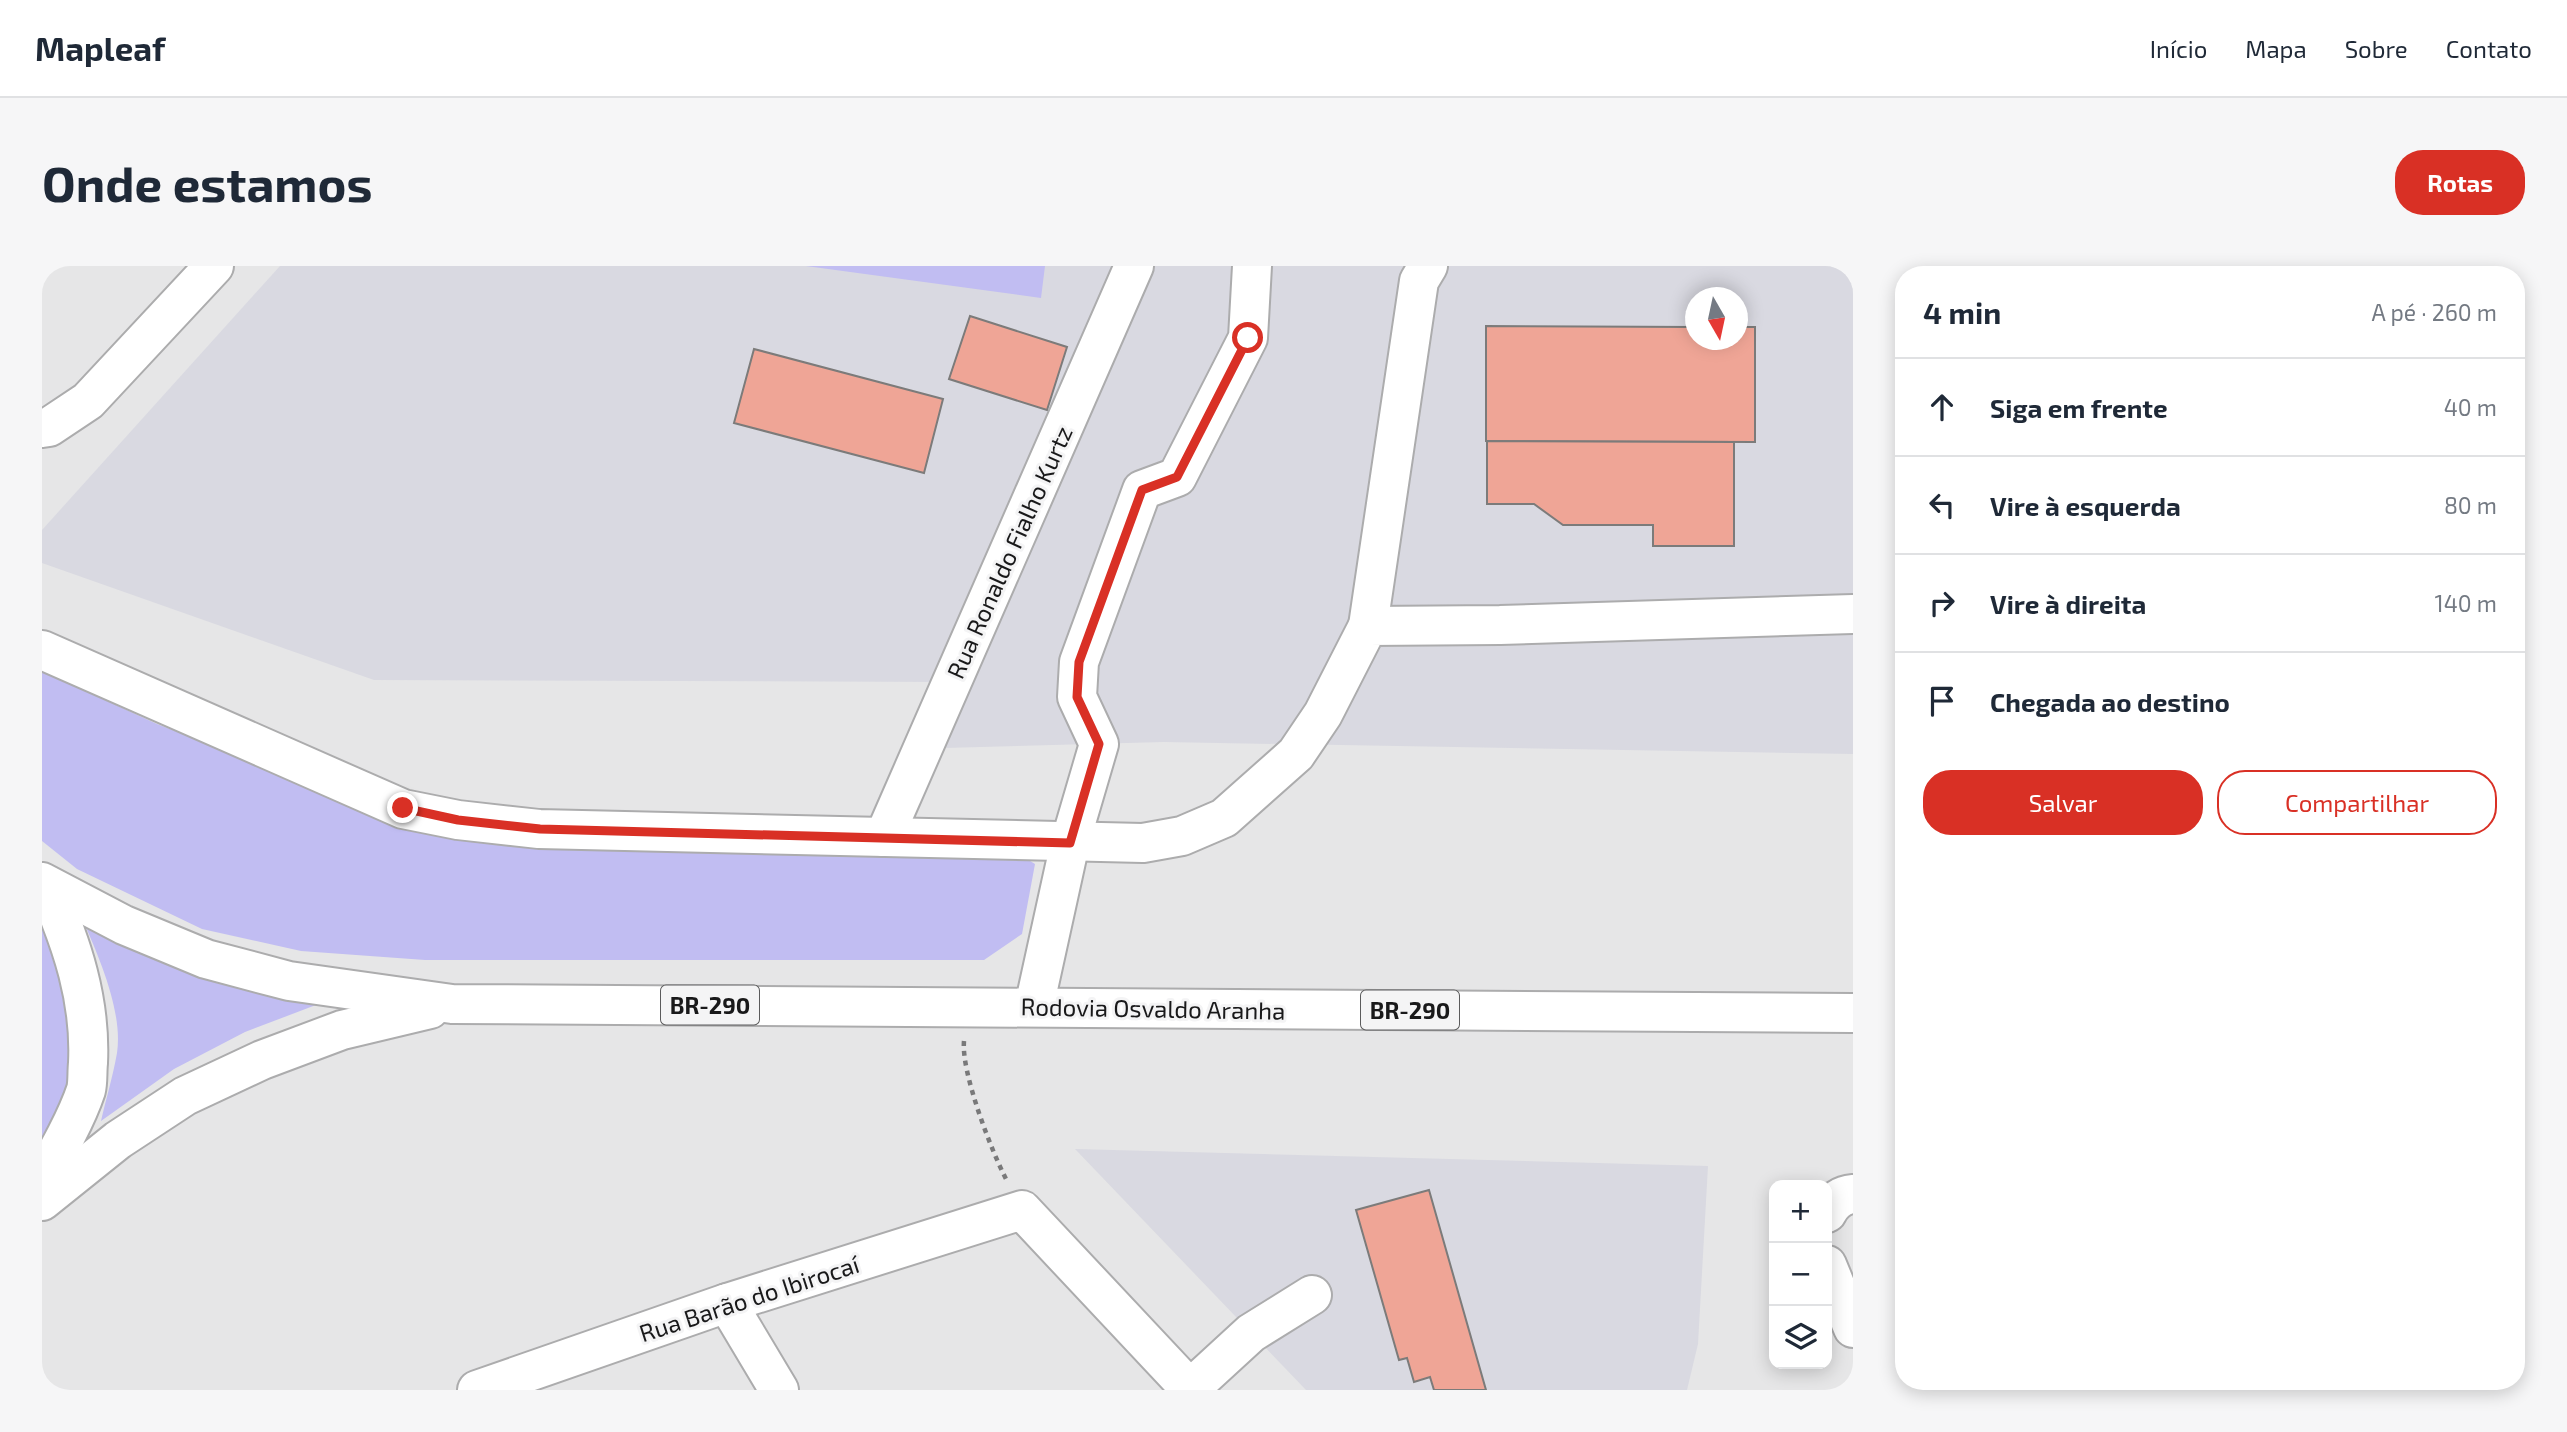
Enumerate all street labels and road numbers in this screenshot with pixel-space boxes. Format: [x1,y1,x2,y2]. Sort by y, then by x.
street label: Rua Ronaldo Fialho Kurtz [940,421,1078,683]
road number: BR-290 [661,986,759,1024]
road number: BR-290 [1361,990,1459,1030]
street label: Rodovia Osvaldo Aranha [1020,991,1286,1025]
street label: Rua Barão do Ibirocaí [635,1248,864,1347]

